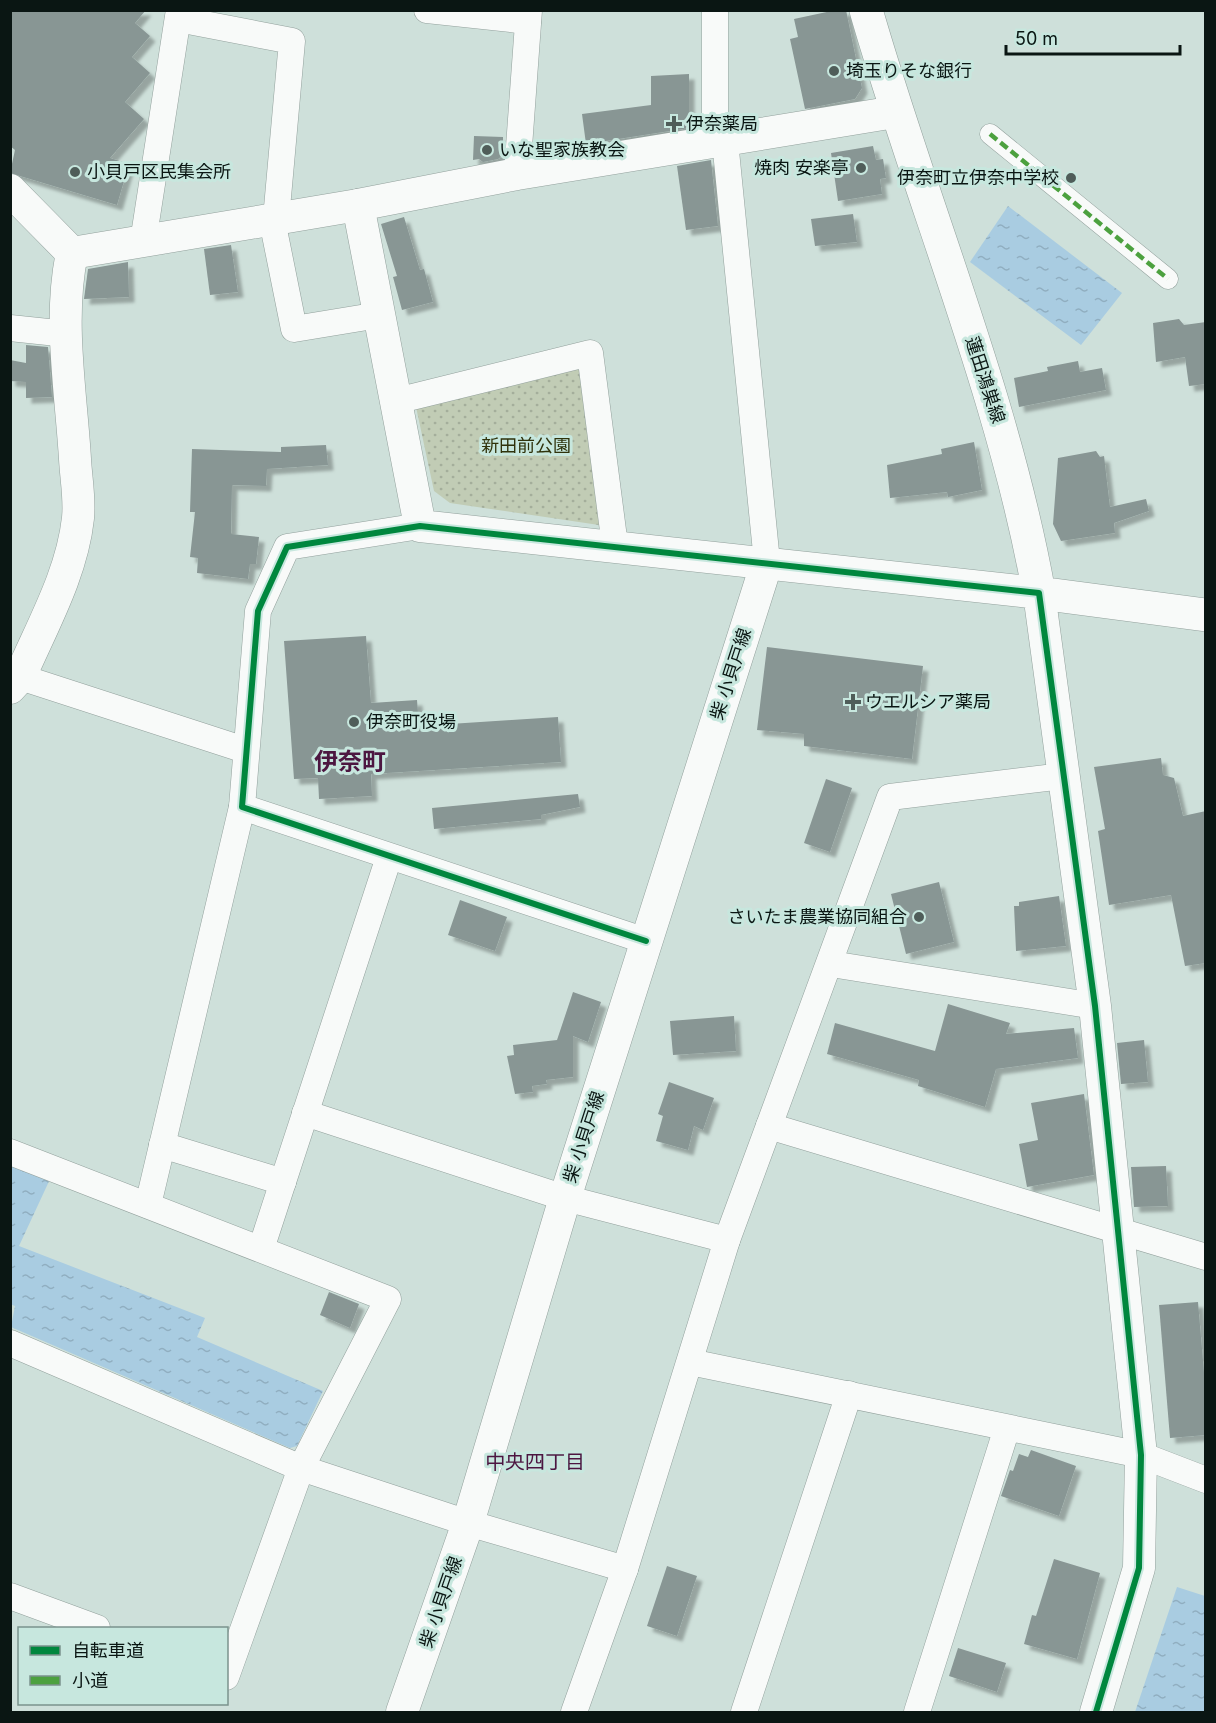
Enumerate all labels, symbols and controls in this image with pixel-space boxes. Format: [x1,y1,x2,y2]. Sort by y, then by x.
scale bar [1006,18,1180,56]
text: 50 m [1015,28,1058,49]
place label: 埼玉りそな銀行 [846,60,972,81]
marker: 埼玉りそな銀行 [827,64,841,78]
place label: 伊奈薬局 [686,113,758,134]
marker: 伊奈薬局 [667,117,681,131]
place label: いな聖家族教会 [499,139,625,160]
marker: いな聖家族教会 [480,143,494,157]
place label: 焼肉 安楽亭 [754,157,849,178]
place label: 小貝戸区民集会所 [87,161,231,182]
marker: 焼肉 安楽亭 [854,161,868,175]
marker: 小貝戸区民集会所 [68,165,82,179]
place label: 伊奈町立伊奈中学校 [897,167,1059,188]
marker: 伊奈町立伊奈中学校 [1064,171,1078,185]
street label: 蓮田鴻巣線 [962,334,1009,426]
park label: 新田前公園 [481,435,571,456]
street label: 柴 小貝戸線 [706,625,755,722]
place label: ウエルシア薬局 [865,691,991,712]
marker: ウエルシア薬局 [846,695,860,709]
place label: 伊奈町役場 [366,711,456,732]
marker: 伊奈町役場 [347,715,361,729]
district label: 伊奈町 [314,747,386,776]
place label: さいたま農業協同組合 [728,906,907,927]
marker: さいたま農業協同組合 [912,910,926,924]
street label: 柴 小貝戸線 [559,1088,608,1185]
district label: 中央四丁目 [485,1450,585,1474]
street label: 柴 小貝戸線 [415,1553,466,1650]
legend [18,1627,228,1705]
text: 自転車道 [72,1640,144,1661]
text: 小道 [72,1670,108,1691]

